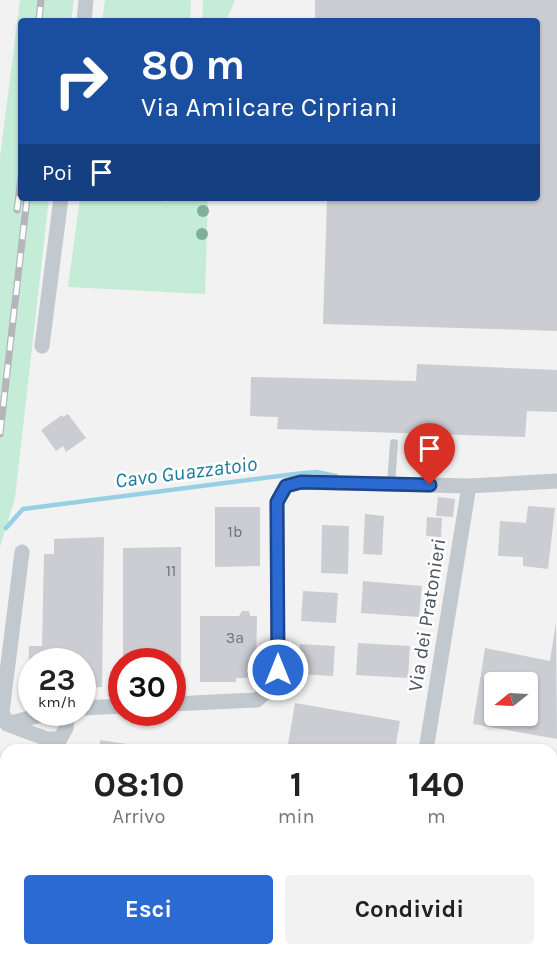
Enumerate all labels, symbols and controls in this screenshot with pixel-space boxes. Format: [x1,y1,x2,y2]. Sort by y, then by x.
text: 80 m [141,40,245,90]
icon: right [42,42,120,120]
text: Via Amilcare Cipriani [141,91,398,123]
icon: arrive [85,156,118,189]
text: Poi [42,160,73,186]
pin [404,423,455,485]
icon: arrive [413,432,446,465]
water label: Cavo Guazzatoio [114,451,259,493]
house number: 1b [228,522,242,541]
street label: Via dei Pratonieri [404,537,450,693]
house number: 11 [166,561,176,580]
house number: 3a [226,628,244,647]
position arrow [246,638,310,702]
speed limit sign: 30 [108,648,186,726]
text: 23 [39,662,75,698]
north arrow [484,672,538,726]
map controls [484,672,538,726]
text: km/h [38,693,76,711]
text: 08:10 [93,763,185,805]
text: 1 [290,763,303,805]
text: 140 [408,763,465,805]
text: Arrivo [112,805,165,828]
text: min [278,805,315,828]
text: m [427,805,446,828]
button: Esci [24,875,273,944]
button: Condividi [285,875,534,944]

